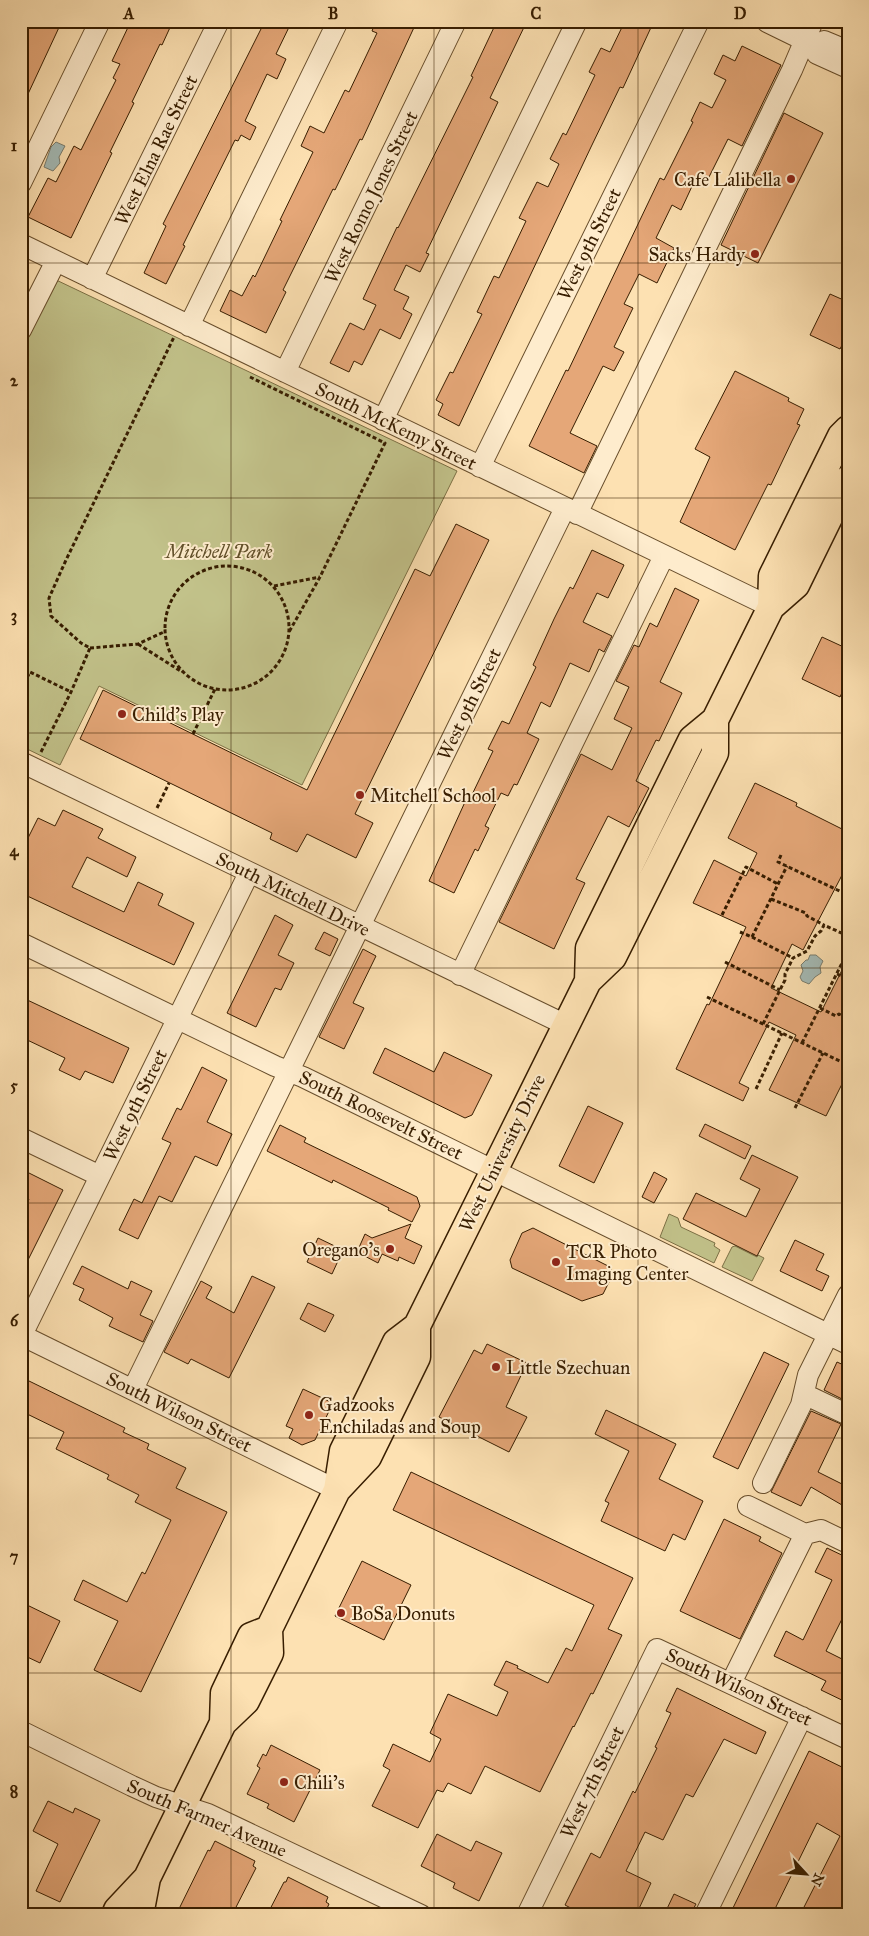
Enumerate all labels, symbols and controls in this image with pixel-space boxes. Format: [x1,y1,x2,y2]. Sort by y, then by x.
text: A [123,4,135,23]
text: B [328,4,338,23]
text: C [531,4,542,23]
text: D [734,4,747,23]
street label: West Elna Rae Street [110,71,203,229]
street label: West Romo Jones Street [319,107,424,287]
text: 1 [11,136,18,155]
place label: Cafe Lalibella [674,168,782,191]
marker: Cafe Lalibella [785,173,797,185]
street label: West 9th Street [552,184,626,304]
place label: Sacks Hardy [648,243,746,266]
marker: Sacks Hardy [749,248,761,260]
text: 2 [10,371,19,390]
street label: South McKemy Street [312,377,481,475]
park label: Mitchell Park [163,540,273,563]
text: 3 [11,606,17,626]
street label: West 9th Street [432,644,506,764]
place label: Child's Play [132,703,225,726]
marker: Child's Play [116,708,128,720]
place label: Mitchell School [370,784,497,807]
marker: Mitchell School [354,789,366,801]
text: 4 [10,841,20,861]
street label: South Mitchell Drive [212,847,374,941]
street label: West 9th Street [98,1045,172,1165]
street label: South Roosevelt Street [295,1065,467,1165]
street label: West University Drive [454,1070,550,1236]
text: 5 [10,1076,18,1095]
place label: Oregano's [302,1238,380,1262]
place label: TCR Photo Imaging Center [566,1240,689,1286]
marker: Oregano's [384,1243,396,1255]
marker: TCR Photo Imaging Center [550,1256,562,1268]
text: 6 [10,1311,19,1330]
place label: Little Szechuan [506,1356,630,1379]
marker: Little Szechuan [490,1361,502,1373]
street label: South Wilson Street [103,1367,256,1457]
place label: Gadzooks Enchiladas and Soup [319,1393,481,1438]
marker: Gadzooks Enchiladas and Soup [303,1409,315,1421]
text: 7 [10,1547,19,1566]
place label: BoSa Donuts [351,1602,455,1625]
marker: BoSa Donuts [335,1607,347,1619]
street label: South Wilson Street [662,1643,816,1731]
street label: West 7th Street [555,1722,629,1842]
place label: Chili's [294,1771,345,1794]
street label: South Farmer Avenue [124,1774,290,1862]
marker: Chili's [278,1776,290,1788]
text: 8 [10,1782,18,1801]
north arrow [782,1848,832,1898]
text: N [807,1870,827,1889]

